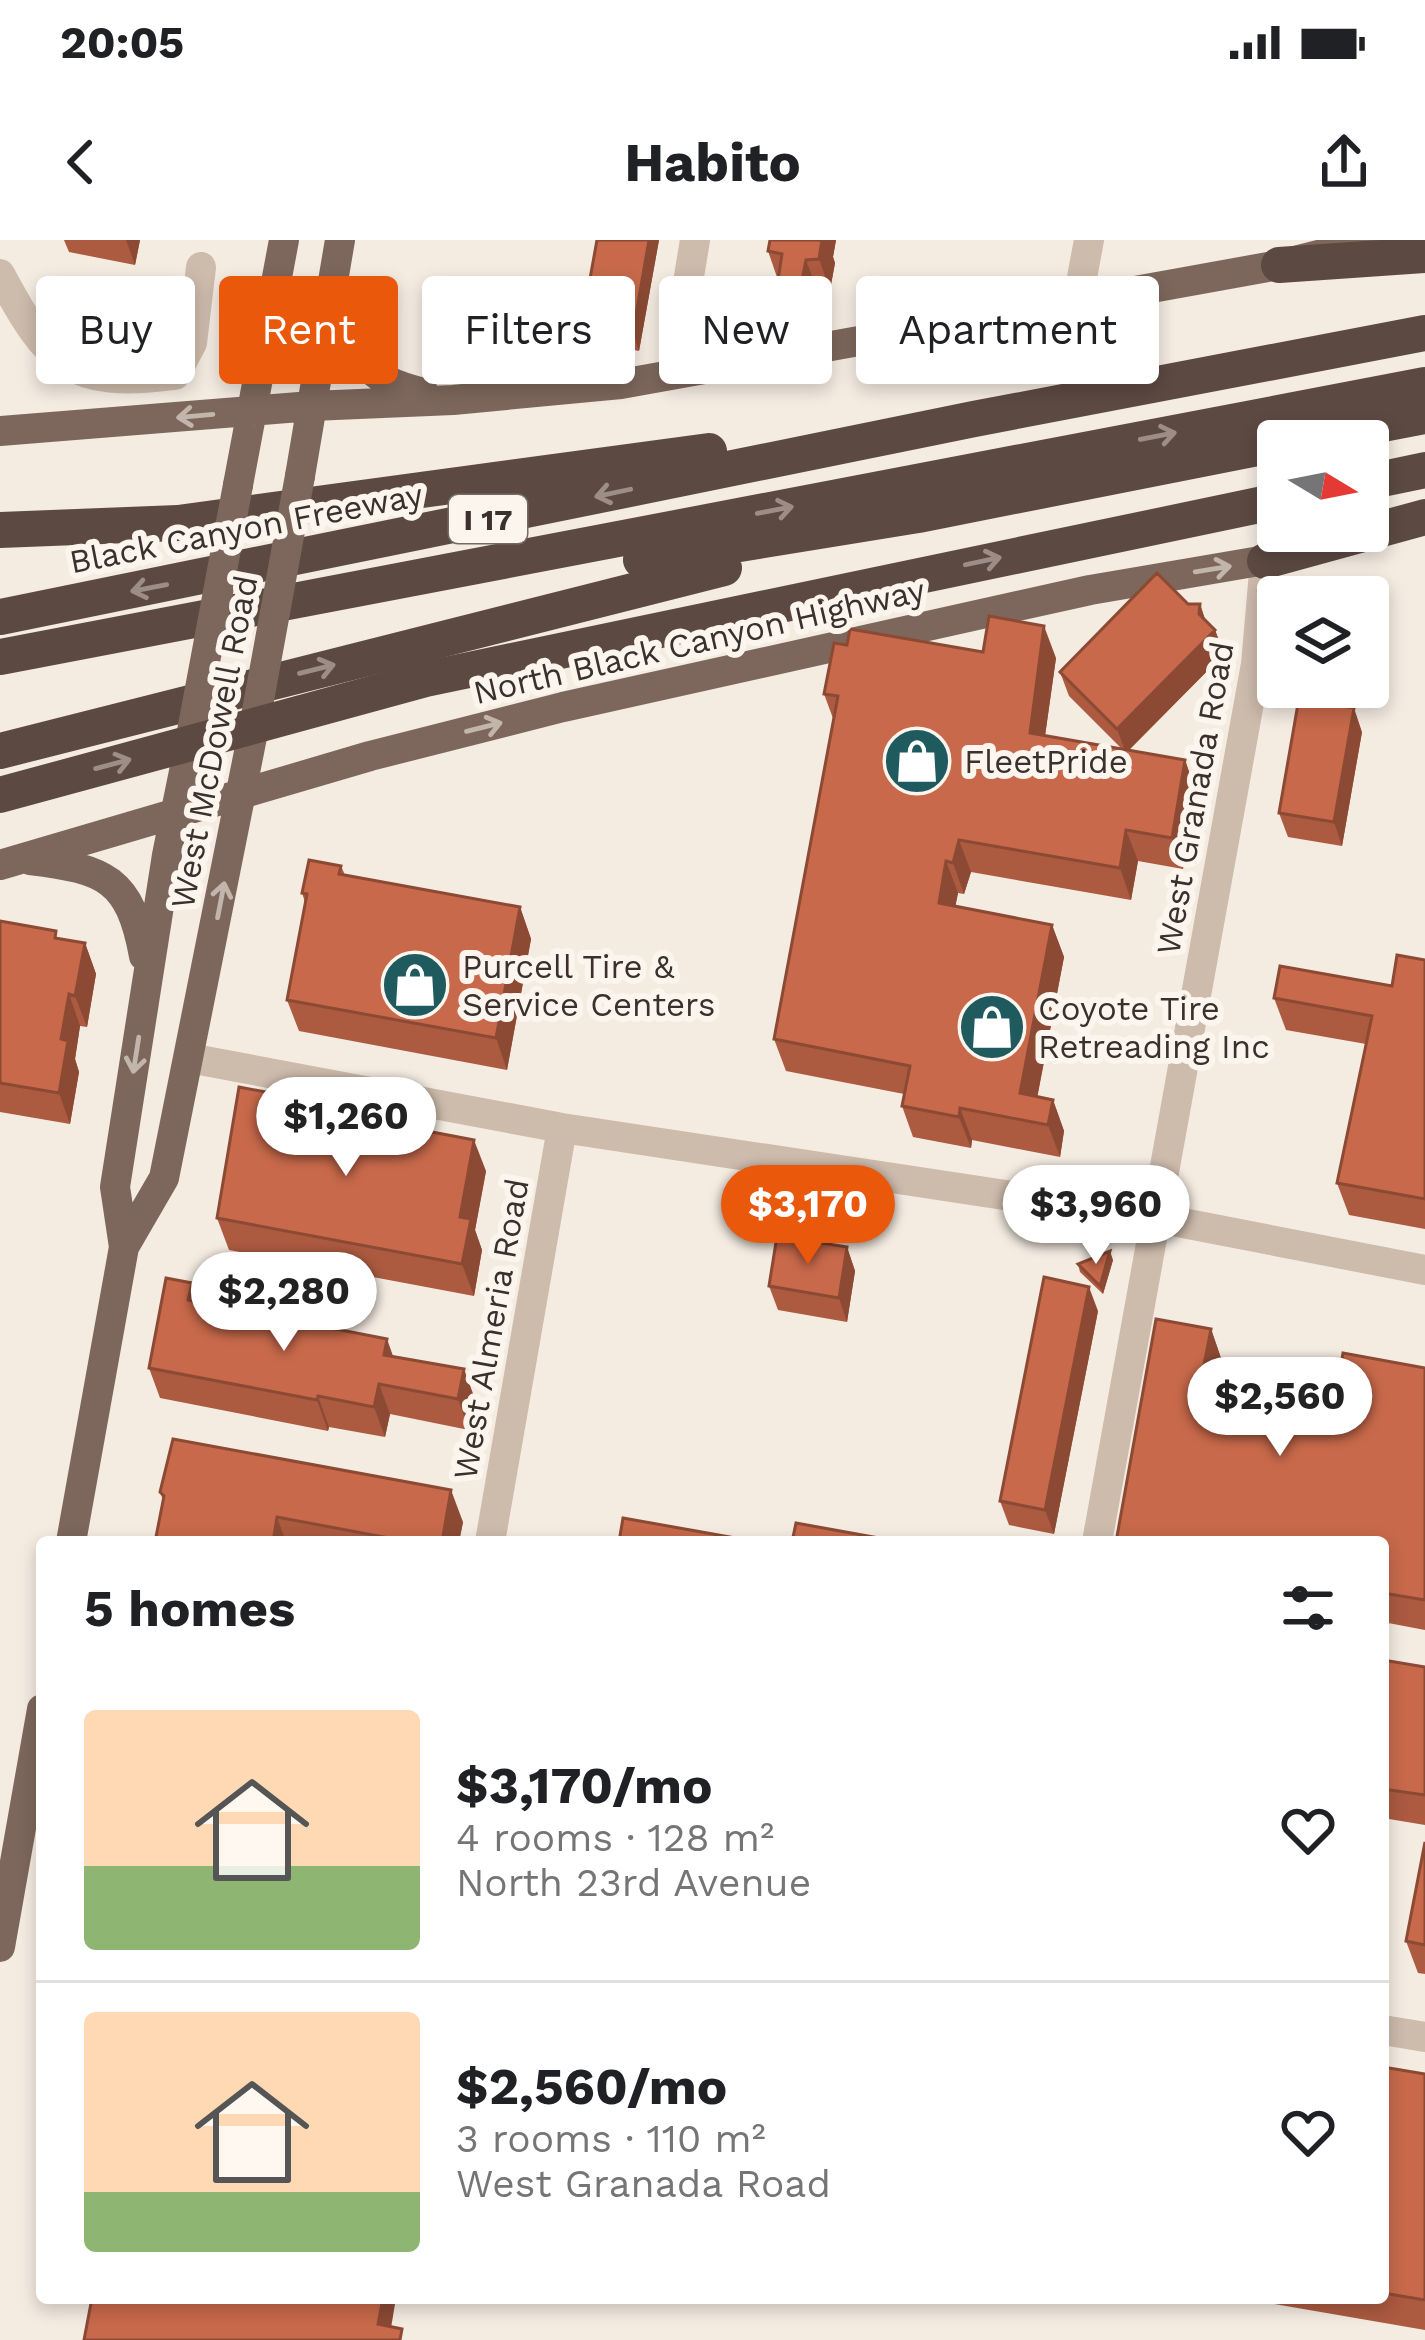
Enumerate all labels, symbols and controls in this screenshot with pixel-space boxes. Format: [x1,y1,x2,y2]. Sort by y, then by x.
text: 20:05 [60,16,184,69]
icon: back [48,129,114,195]
icon: share [1311,129,1377,195]
text: Habito [624,131,801,194]
chip: Buy [36,276,195,384]
chip: Rent [219,276,398,384]
chip: Filters [422,276,635,384]
chip: New [659,276,832,384]
chip: Apartment [856,276,1159,384]
one-way arrow [176,405,215,428]
north arrow [1257,420,1389,552]
map controls [1257,420,1389,708]
one-way arrow [1138,424,1177,446]
street label: Black Canyon Freeway [66,475,426,581]
one-way arrow [594,483,633,506]
road number: I 17 [449,495,527,543]
one-way arrow [755,498,794,520]
one-way arrow [964,549,1002,572]
one-way arrow [1193,557,1232,580]
street label: North Black Canyon Highway [469,570,929,712]
street label: West McDowell Road [163,572,265,912]
button: layers [1257,576,1389,708]
one-way arrow [130,578,169,600]
street label: West Granada Road [1148,638,1242,958]
one-way arrow [297,657,335,679]
one-way arrow [464,715,502,737]
shop icon: FleetPride [882,726,952,796]
place label: FleetPride [964,742,1128,781]
one-way arrow [93,752,131,774]
one-way arrow [211,882,233,921]
place label: Purcell Tire & Service Centers [462,947,715,1024]
shop icon: Purcell Tire & Service Centers [380,950,450,1020]
place label: Coyote Tire Retreading Inc [1038,989,1270,1066]
shop icon: Coyote Tire Retreading Inc [957,992,1027,1062]
one-way arrow [124,1035,147,1074]
pin: $1,260 [248,1077,444,1179]
text: $1,260 [283,1093,409,1138]
pin: $3,170 [710,1165,906,1267]
pin: $3,960 [998,1165,1194,1267]
street label: West Almeria Road [445,1175,537,1483]
text: $3,170 [748,1181,868,1226]
text: $3,960 [1030,1181,1162,1226]
pin: $2,280 [186,1252,382,1354]
text: $2,280 [218,1268,350,1313]
pin: $2,560 [1182,1357,1378,1459]
text: $2,560 [1214,1373,1346,1418]
icon: filters [1275,1575,1341,1641]
text: 5 homes [84,1579,295,1638]
text: $3,170/mo [456,1756,713,1815]
icon: home [180,1758,324,1902]
icon: heart [1275,1797,1341,1863]
text: 4 rooms · 128 m² [456,1815,774,1860]
text: North 23rd Avenue [456,1860,811,1905]
text: $2,560/mo [456,2057,727,2116]
icon: home [180,2060,324,2204]
icon: heart [1275,2099,1341,2165]
text: 3 rooms · 110 m² [456,2116,766,2161]
text: West Granada Road [456,2161,831,2206]

